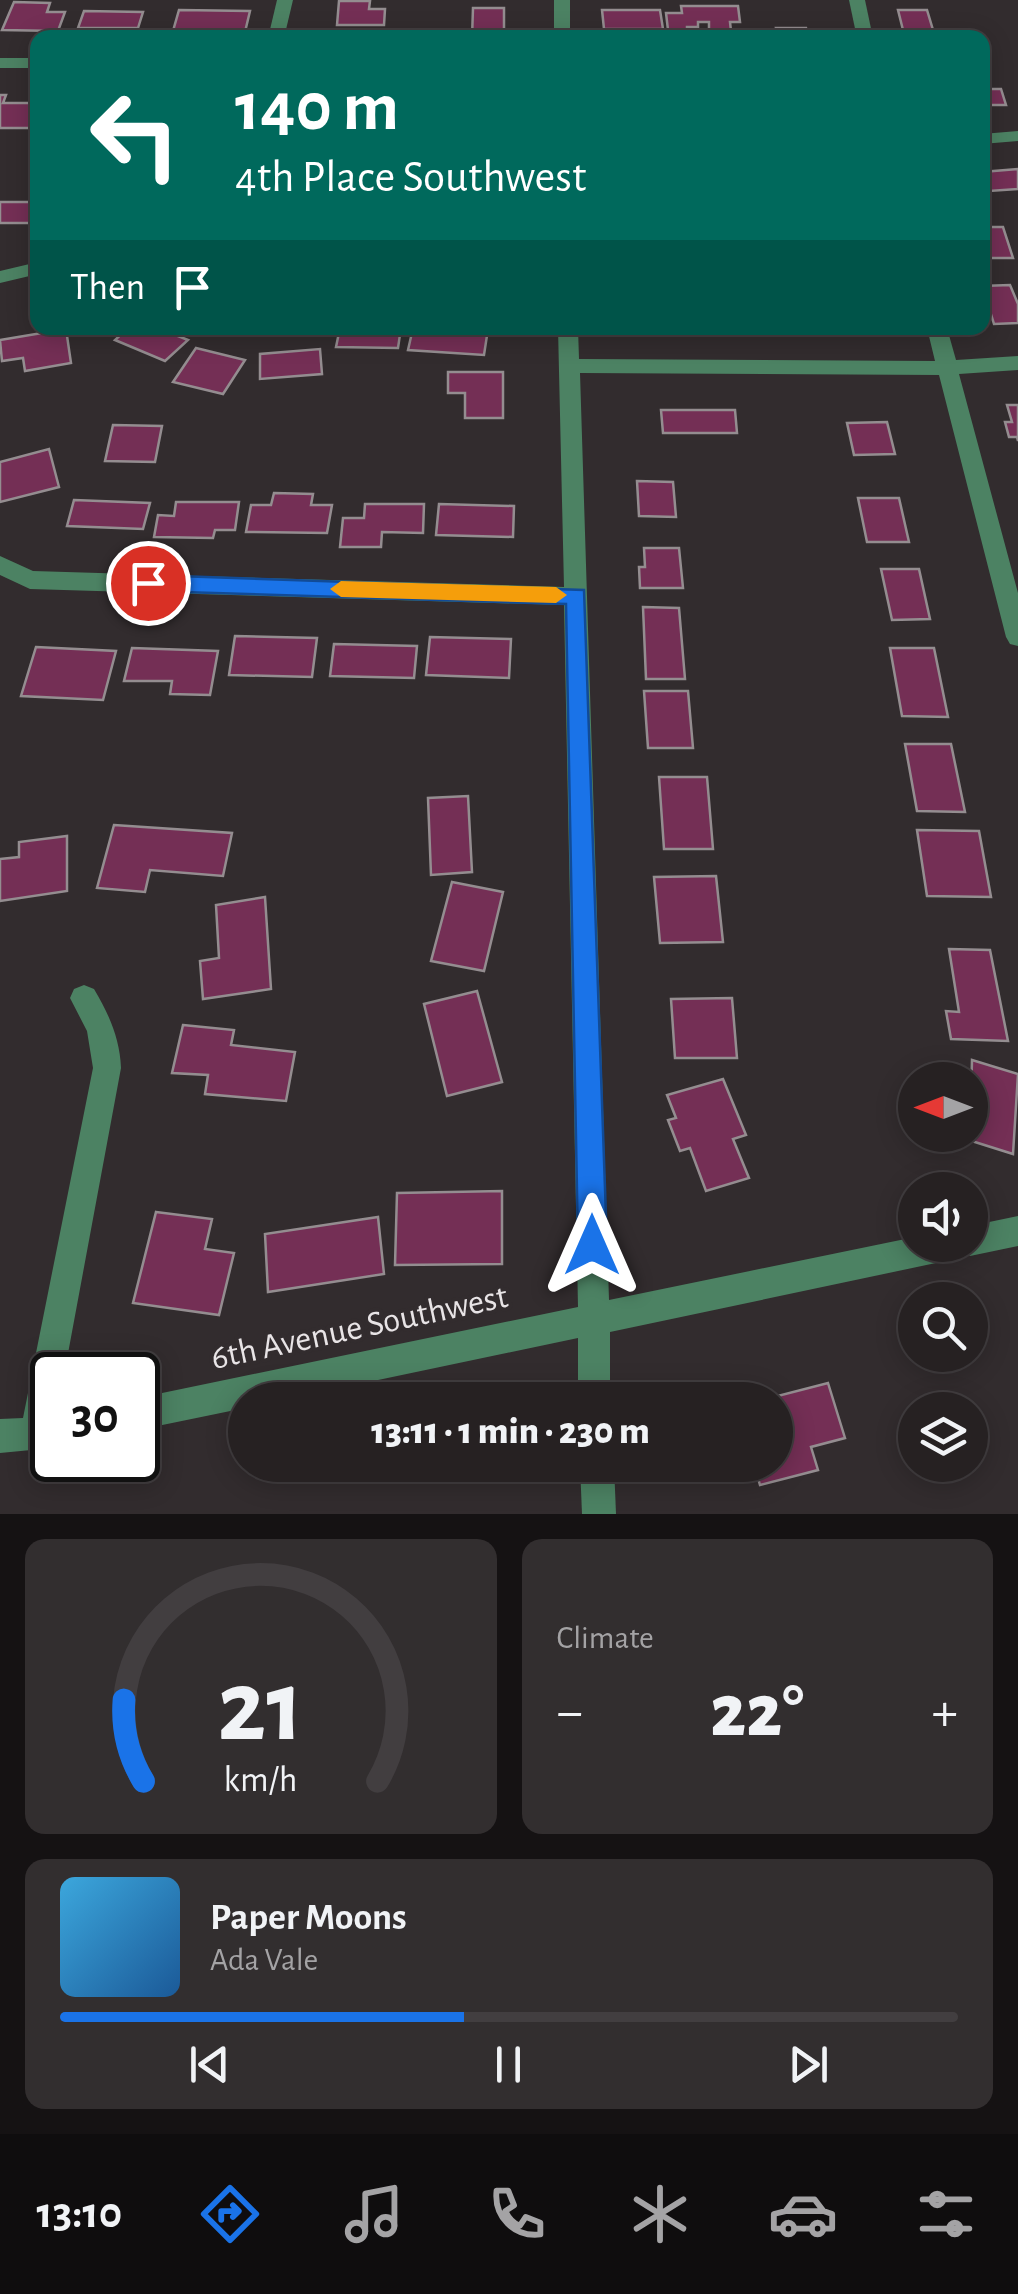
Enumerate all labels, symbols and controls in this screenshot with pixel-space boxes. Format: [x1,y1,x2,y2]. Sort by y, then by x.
icon: left [70,70,200,200]
text: 140 m [235,73,399,143]
text: 4th Place Southwest [235,155,586,200]
icon: arrive [165,260,220,315]
text: Then [70,269,145,307]
pin [106,541,191,626]
icon: arrive [121,556,176,611]
north arrow [898,1062,988,1152]
map controls [898,1062,988,1482]
button: sound [898,1172,988,1262]
position arrow [540,1193,644,1297]
street label: 6th Avenue Southwest [208,1279,511,1376]
button: search [898,1282,988,1372]
speed limit sign: 30 [30,1352,160,1482]
button: layers [898,1392,988,1482]
text: 13:11 · 1 min · 230 m [371,1413,650,1451]
text: Climate [557,1622,654,1654]
text: 21 [218,1656,304,1760]
text: 22° [710,1675,804,1750]
text: − [557,1685,583,1740]
text: + [932,1685,958,1740]
text: km/h [224,1762,298,1798]
text: Paper Moons [210,1899,407,1937]
text: Ada Vale [210,1944,318,1976]
icon: previous [182,2037,237,2092]
icon: pause [481,2037,536,2092]
icon: next [781,2037,836,2092]
icon: directions [195,2179,265,2249]
icon: music [339,2179,409,2249]
icon: phone [482,2179,552,2249]
icon: climate [625,2179,695,2249]
icon: car [768,2179,838,2249]
icon: filters [911,2179,981,2249]
text: 13:10 [37,2191,122,2236]

